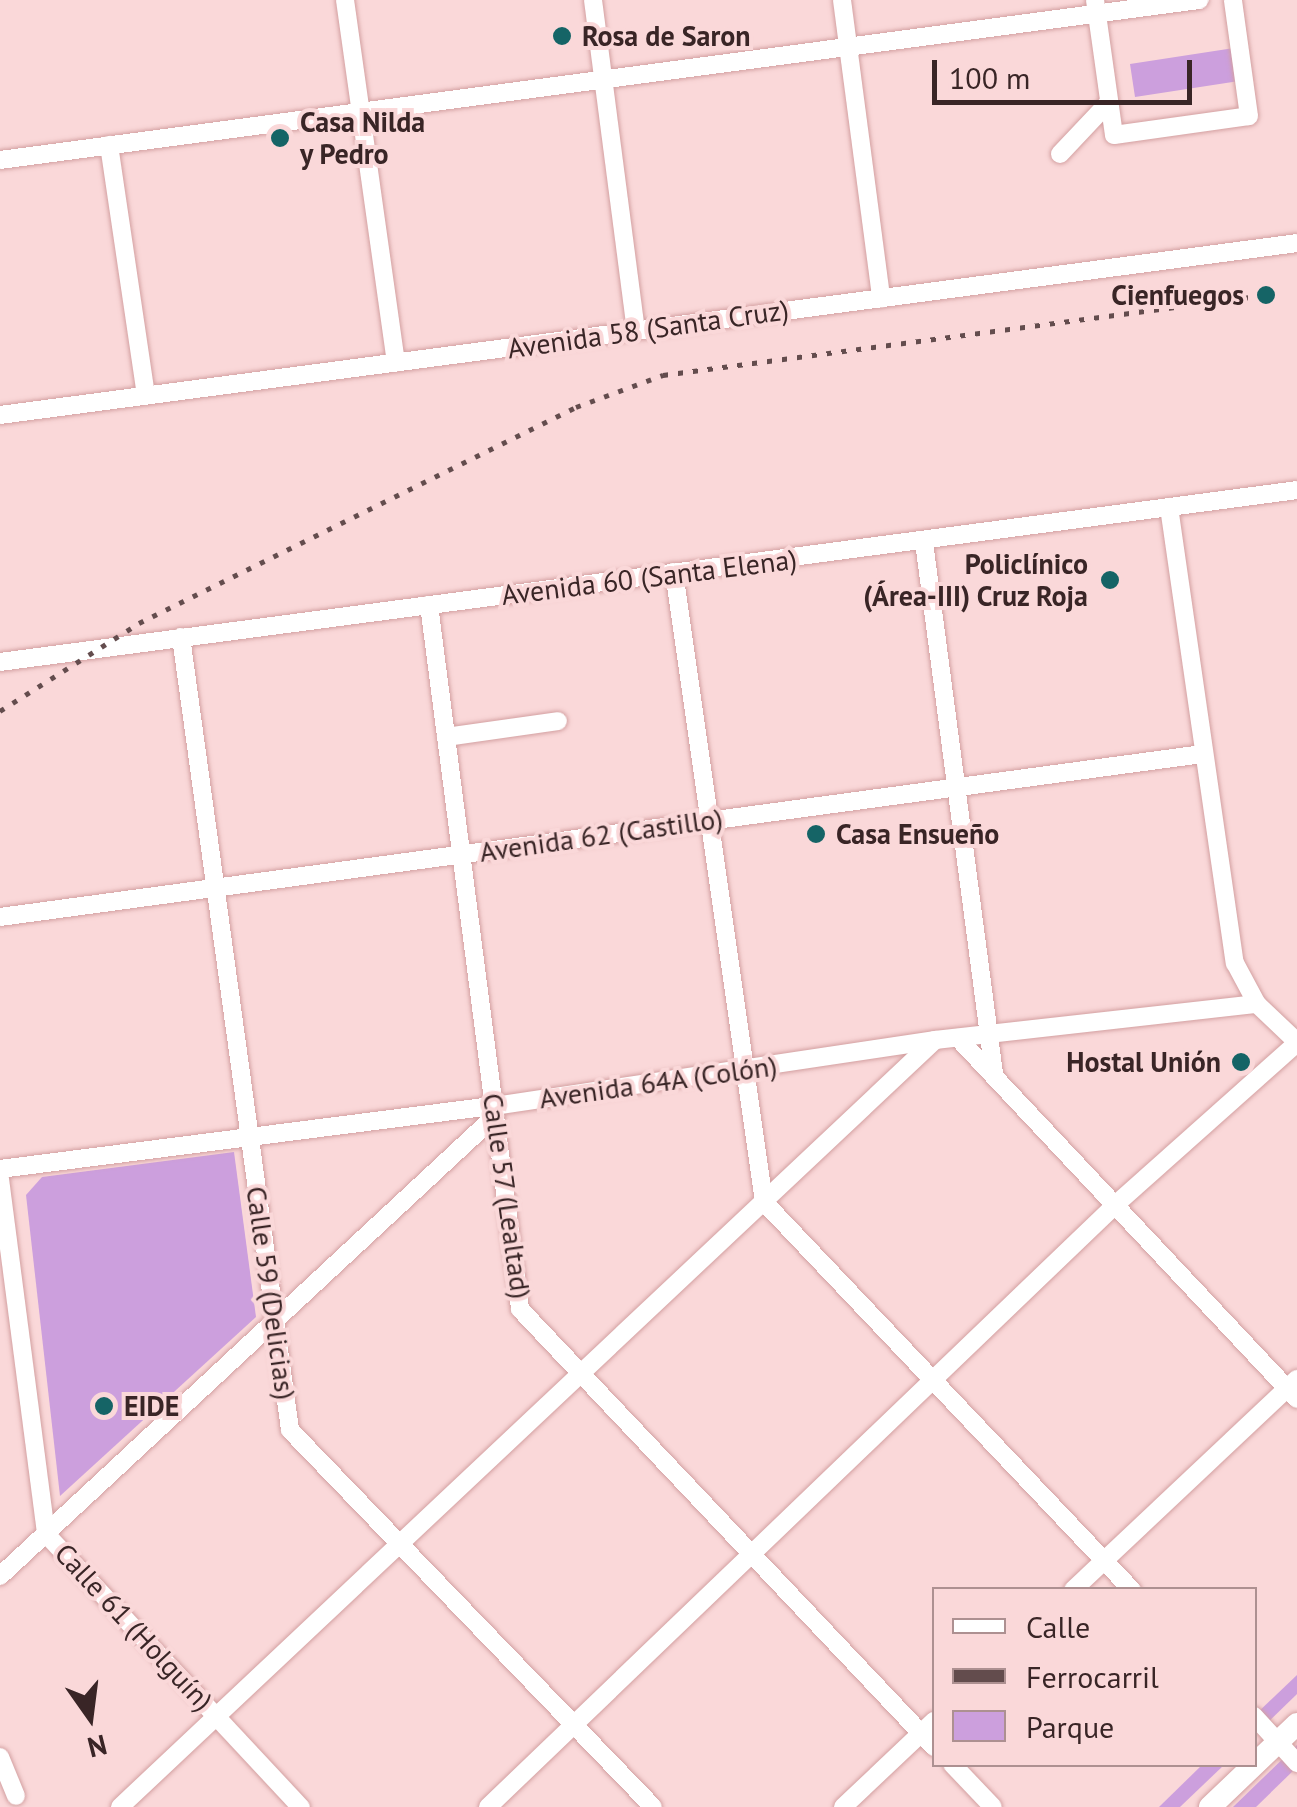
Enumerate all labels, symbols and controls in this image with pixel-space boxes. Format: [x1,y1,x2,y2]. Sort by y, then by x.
place label: Rosa de Saron [582,19,751,53]
marker: Rosa de Saron [551,25,573,47]
scale bar [937,40,1197,102]
text: 100 m [949,58,1030,97]
place label: Casa Nilda y Pedro [300,105,425,171]
marker: Casa Nilda y Pedro [269,127,291,149]
place label: Cienfuegos [1111,278,1244,312]
marker: Cienfuegos [1253,282,1279,308]
street label: Avenida 58 (Santa Cruz) [505,293,791,365]
street label: Avenida 60 (Santa Elena) [499,542,799,612]
place label: Policlínico (Área-III) Cruz Roja [862,547,1088,613]
marker: Policlínico (Área-III) Cruz Roja [1097,567,1123,593]
street label: Avenida 62 (Castillo) [477,801,725,869]
place label: Casa Ensueño [836,817,999,851]
marker: Casa Ensueño [805,823,827,845]
place label: Hostal Unión [1066,1045,1221,1079]
street label: Avenida 64A (Colón) [537,1049,779,1115]
marker: Hostal Unión [1230,1051,1252,1073]
street label: Calle 57 (Lealtad) [476,1090,538,1302]
street label: Calle 59 (Delicias) [239,1184,303,1402]
place label: EIDE [124,1389,179,1423]
marker: EIDE [93,1395,115,1417]
street label: Calle 61 (Holguín) [48,1537,220,1717]
legend [932,1587,1257,1767]
text: Calle [1026,1607,1090,1646]
text: Ferrocarril [1026,1657,1159,1696]
north arrow [40,1667,140,1767]
text: Parque [1026,1707,1114,1746]
text: N [84,1726,111,1767]

